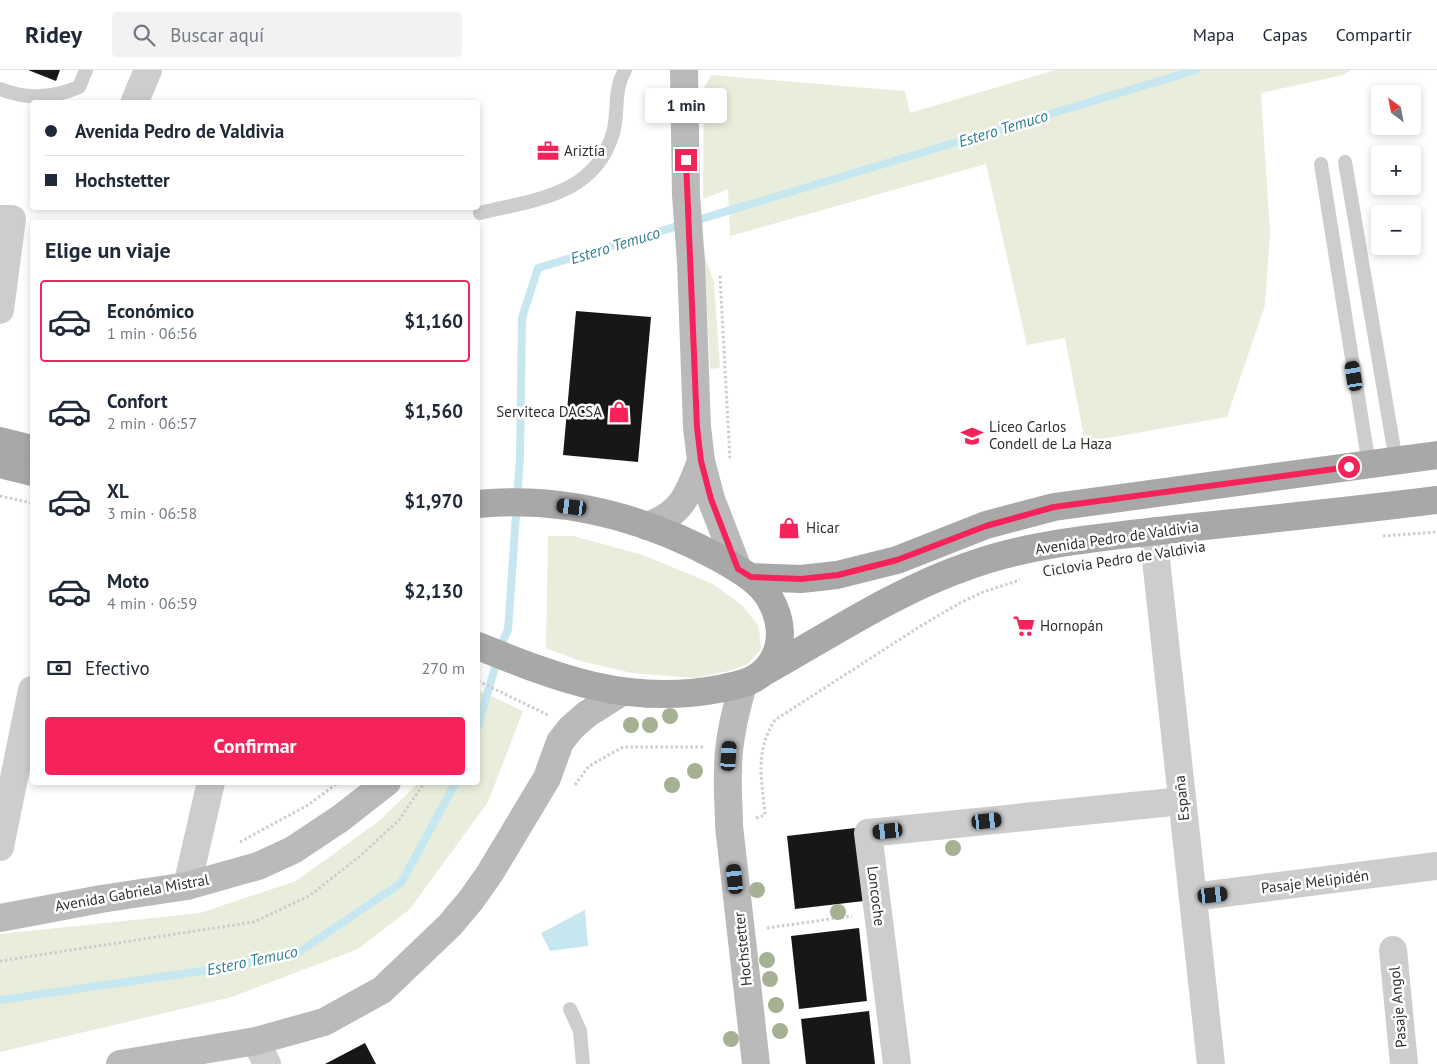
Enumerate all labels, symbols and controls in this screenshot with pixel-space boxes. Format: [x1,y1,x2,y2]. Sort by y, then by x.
search box [112,12,462,57]
text: Ridey [25,19,82,50]
icon: search [130,21,158,49]
text: Buscar aquí [170,23,264,47]
text: Mapa [1193,23,1235,46]
text: Capas [1263,23,1308,46]
text: Compartir [1336,23,1412,46]
north arrow [1371,85,1421,135]
map controls [1371,85,1421,255]
callout: 1 min [645,88,727,122]
text: 1 min [666,95,706,115]
water label: Estero Temuco [956,105,1050,151]
text: Avenida Pedro de Valdivia [75,119,284,143]
office icon: Ariztía [535,138,561,164]
place label: Ariztía [564,141,605,160]
button: + [1371,145,1421,195]
route end [675,149,697,171]
text: Hochstetter [75,168,170,192]
button: − [1371,205,1421,255]
water label: Estero Temuco [568,222,662,268]
text: Elige un viaje [45,236,171,264]
icon: car [47,299,92,344]
text: Económico [107,299,194,323]
text: $1,160 [404,309,463,333]
text: 1 min · 06:56 [107,323,197,343]
car [1344,360,1363,392]
icon: car [47,389,92,434]
text: Confort [107,389,168,413]
text: $1,560 [404,399,463,423]
shop icon: Serviteca DACSA [606,399,632,425]
place label: Serviteca DACSA [496,402,602,421]
text: 2 min · 06:57 [107,413,197,433]
place label: Liceo Carlos Condell de La Haza [989,417,1112,453]
school or university icon: Liceo Carlos Condell de La Haza [959,423,985,449]
route start [1338,456,1360,478]
icon: car [47,479,92,524]
text: XL [107,479,129,503]
text: $1,970 [404,489,463,513]
car [556,498,587,516]
text: 3 min · 06:58 [107,503,197,523]
shop icon: Hicar [776,515,802,541]
street label: Avenida Pedro de Valdivia [1034,517,1200,558]
place label: Hicar [806,518,839,537]
street label: Ciclovía Pedro de Valdivia [1041,536,1207,581]
icon: car [47,569,92,614]
text: Moto [107,569,149,593]
text: $2,130 [404,579,463,603]
text: 4 min · 06:59 [107,593,197,613]
supermarket icon: Hornopán [1011,613,1037,639]
place label: Hornopán [1040,616,1103,635]
icon: cash [45,654,73,682]
text: Efectivo [85,656,150,680]
text: 270 m [422,658,465,678]
button: Confirmar [45,717,465,775]
car [720,741,737,771]
street label: España [1170,774,1193,822]
car [971,812,1002,830]
car [872,822,903,840]
car [725,863,744,895]
street label: Loncoche [863,865,890,927]
street label: Pasaje Melipidén [1260,865,1370,898]
street label: Avenida Gabriela Mistral [53,869,211,915]
car [1197,886,1228,904]
street label: Hochstetter [729,911,756,987]
water label: Estero Temuco [205,941,299,979]
street label: Pasaje Angol [1384,965,1411,1049]

